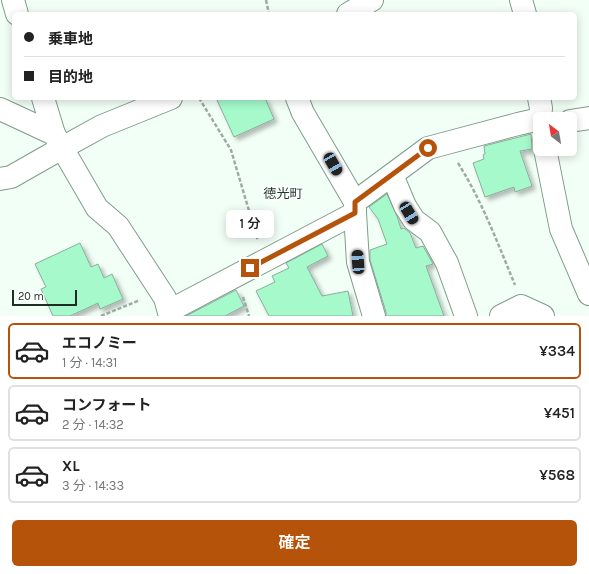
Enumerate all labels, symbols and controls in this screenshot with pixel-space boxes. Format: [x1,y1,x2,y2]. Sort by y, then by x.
text: 乗車地 [48,30,93,48]
text: 目的地 [48,68,93,86]
north arrow [533,112,577,156]
map controls [533,112,577,156]
route start [419,139,437,157]
car [322,151,344,177]
district label: 徳光町 [263,186,303,201]
car [398,200,420,226]
callout: 1 分 [226,210,274,238]
text: 1 分 [240,216,260,231]
car [351,250,365,274]
route end [241,259,259,277]
scale bar [12,288,77,307]
text: 20 m [18,290,44,303]
icon: car [14,333,50,369]
text: エコノミー [62,334,137,352]
text: ¥334 [539,342,575,360]
text: 1 分 · 14:31 [62,355,117,370]
icon: car [14,395,50,431]
text: コンフォート [62,396,152,414]
text: ¥451 [544,404,575,422]
text: 2 分 · 14:32 [62,417,124,432]
icon: car [14,457,50,493]
text: XL [62,457,80,475]
text: ¥568 [539,466,575,484]
text: 3 分 · 14:33 [62,478,124,493]
button: 確定 [12,520,577,566]

